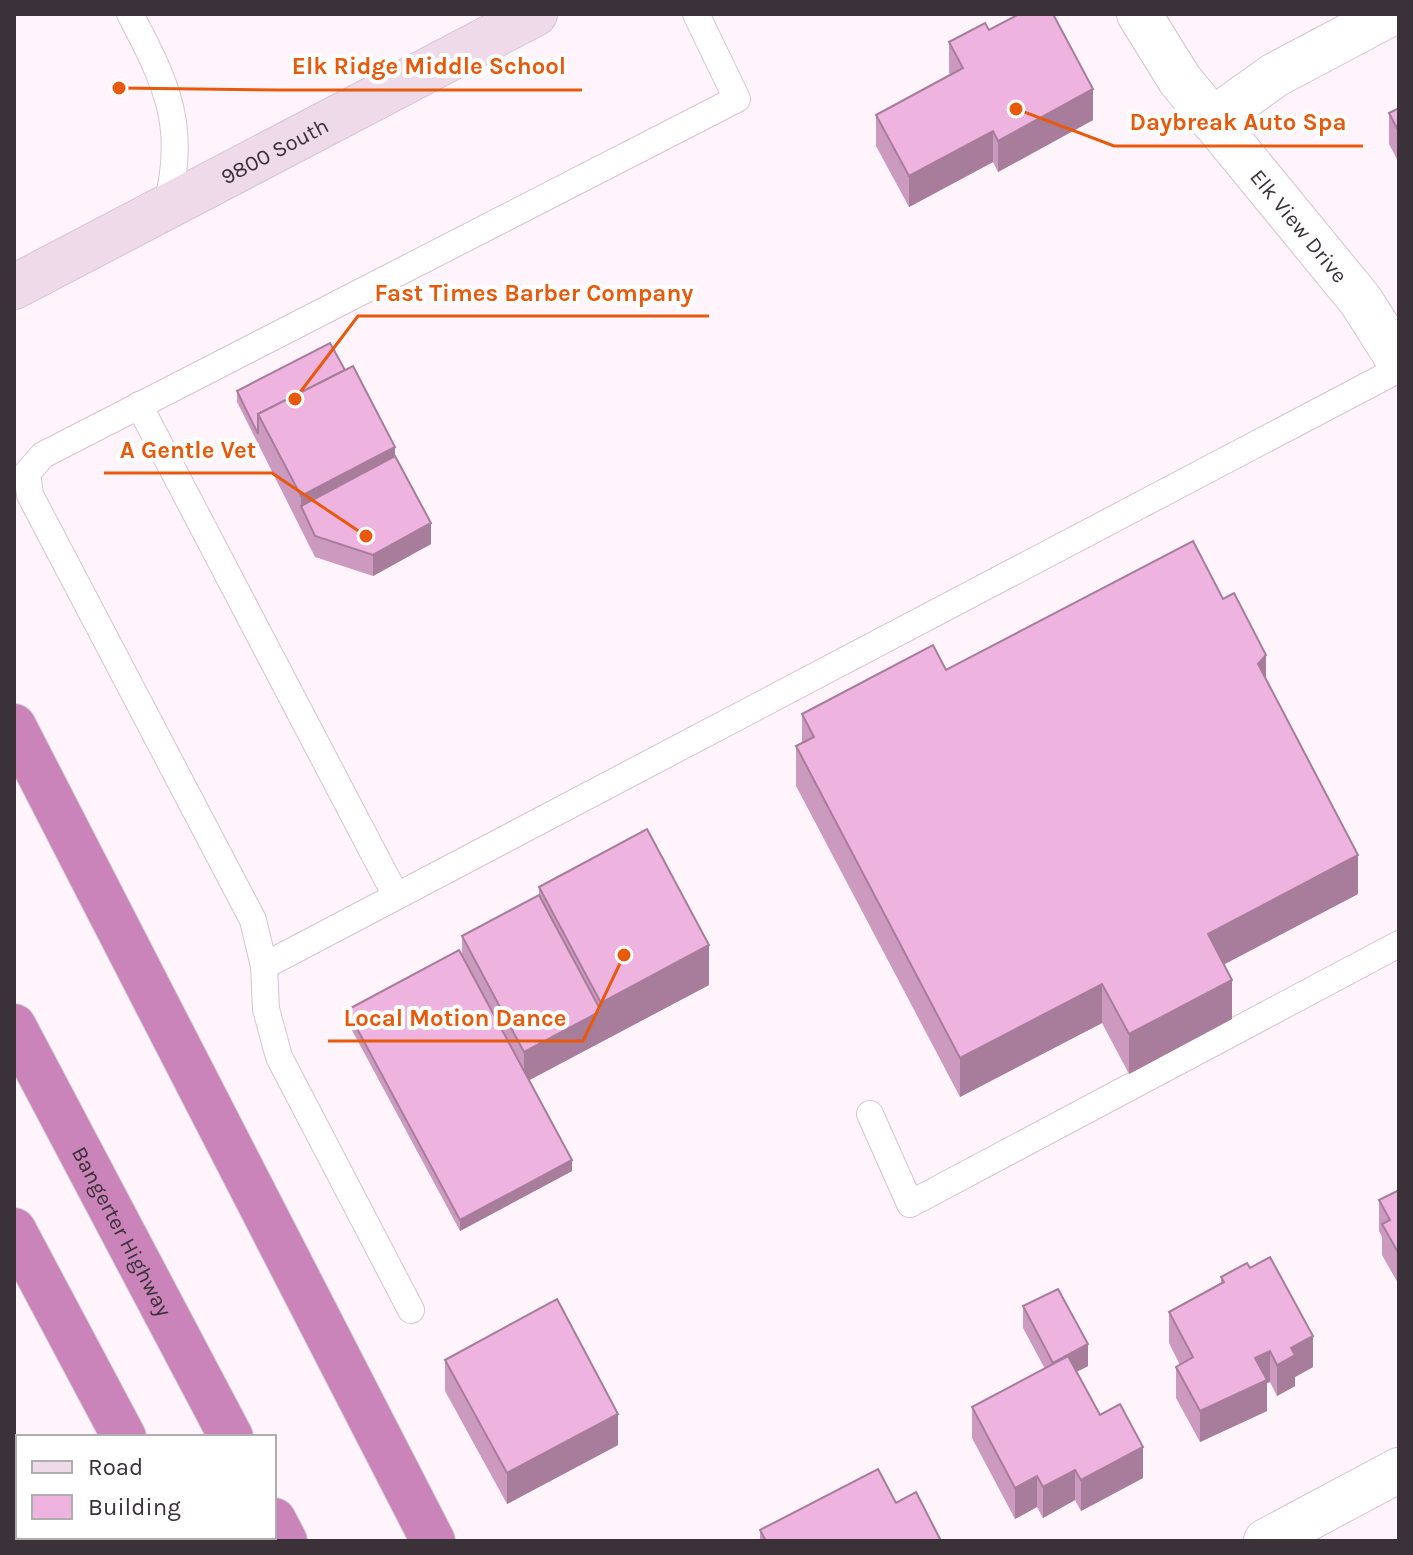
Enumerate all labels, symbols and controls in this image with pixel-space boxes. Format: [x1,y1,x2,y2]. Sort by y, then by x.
callout: Elk Ridge Middle School [276,42,582,90]
text: Elk Ridge Middle School [292,52,566,80]
callout: Daybreak Auto Spa [1114,98,1363,146]
text: Daybreak Auto Spa [1130,108,1346,136]
street label: 9800 South [217,113,333,190]
street label: Elk View Drive [1244,164,1353,288]
callout: Fast Times Barber Company [358,268,709,316]
text: Fast Times Barber Company [375,279,693,307]
callout: A Gentle Vet [104,425,272,473]
text: A Gentle Vet [120,436,256,464]
callout: Local Motion Dance [328,993,583,1041]
text: Local Motion Dance [344,1004,567,1032]
street label: Bangerter Highway [66,1142,177,1321]
legend [16,1435,276,1539]
text: Road [88,1453,143,1481]
text: Building [88,1493,181,1521]

